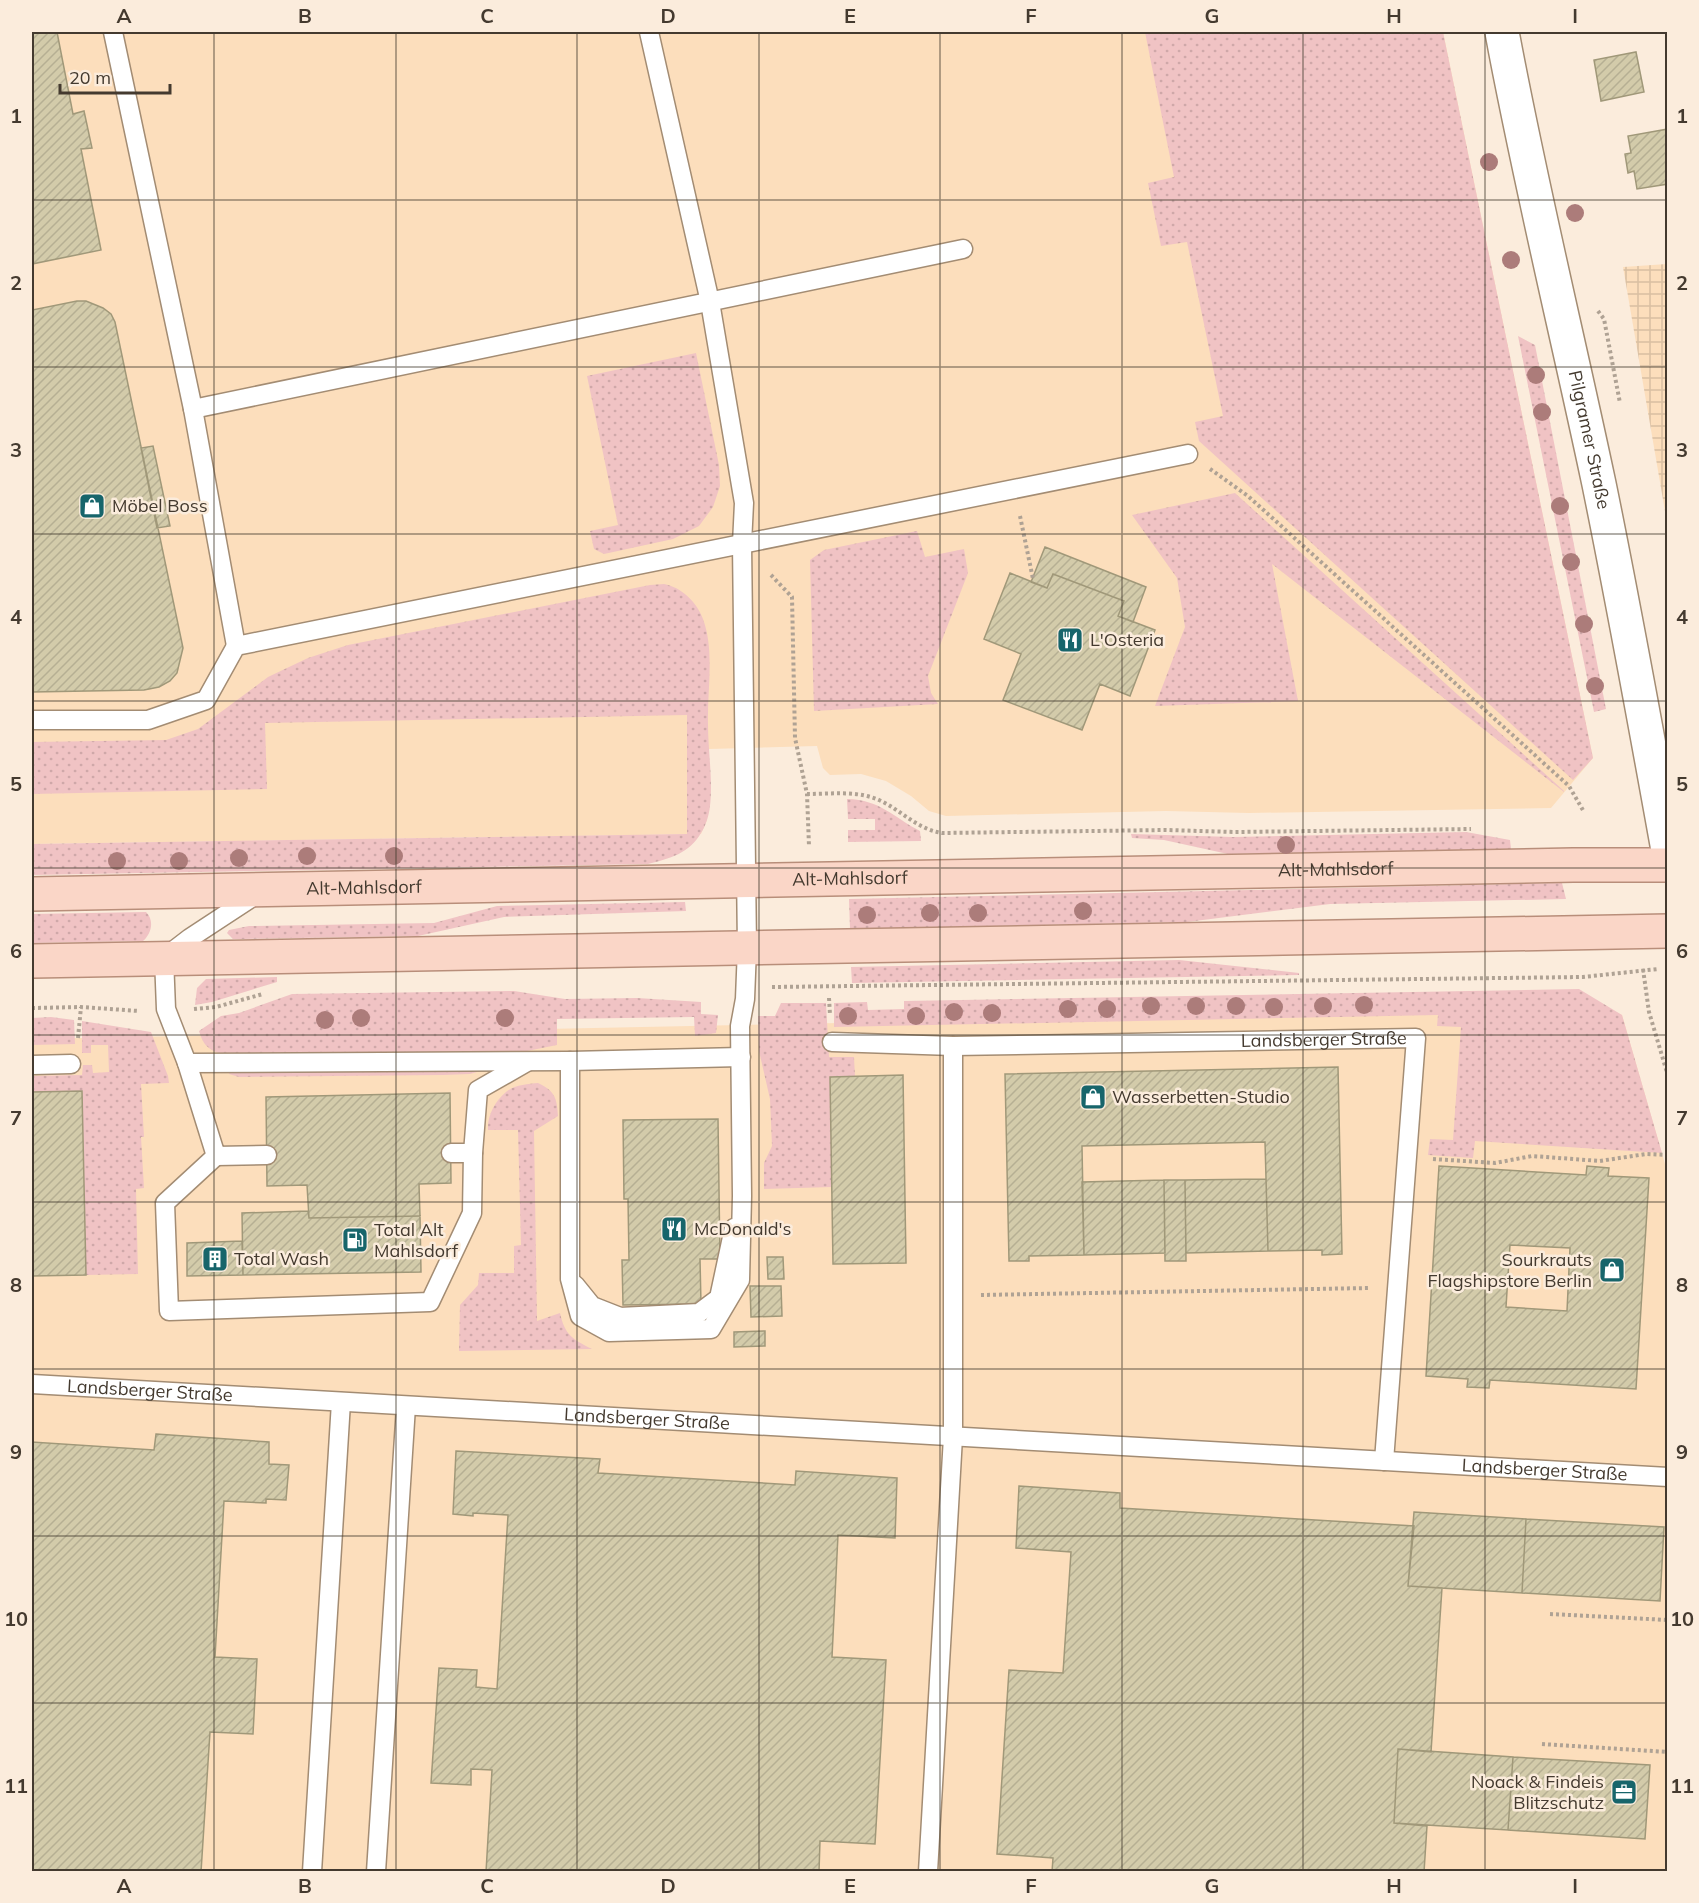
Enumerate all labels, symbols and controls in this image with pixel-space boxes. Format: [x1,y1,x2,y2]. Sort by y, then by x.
text: A [117,3,132,28]
text: B [298,3,312,28]
text: C [480,3,494,28]
text: D [660,3,676,28]
text: E [844,3,856,28]
text: F [1025,3,1037,28]
text: G [1205,3,1219,28]
text: H [1386,3,1402,28]
text: I [1572,3,1578,28]
scale bar [60,57,170,95]
text: 20 m [69,66,111,89]
text: 1 [10,103,22,128]
text: 1 [1676,103,1688,128]
text: 2 [10,270,22,295]
text: 2 [1676,270,1688,295]
street label: Pilgramer Straße [1564,368,1616,511]
text: 3 [10,437,22,462]
text: 3 [1676,437,1688,462]
shop icon: Möbel Boss [77,491,107,521]
place label: Möbel Boss [112,494,208,517]
text: 4 [10,604,22,629]
text: 4 [1676,604,1688,629]
restaurant icon: L'Osteria [1055,625,1085,655]
place label: L'Osteria [1090,628,1164,651]
text: 5 [10,771,22,796]
text: 5 [1676,771,1688,796]
street label: Alt-Mahlsdorf [1278,856,1395,882]
street label: Alt-Mahlsdorf [792,866,909,891]
street label: Alt-Mahlsdorf [306,875,423,900]
text: 6 [10,938,22,963]
text: 6 [1676,938,1688,963]
street label: Landsberger Straße [1241,1026,1407,1052]
shop icon: Wasserbetten-Studio [1078,1082,1108,1112]
place label: Wasserbetten-Studio [1112,1085,1290,1108]
text: 7 [10,1105,22,1130]
text: 7 [1676,1105,1688,1130]
restaurant icon: McDonald's [659,1214,689,1244]
place label: McDonald's [694,1217,791,1240]
place label: Total Alt Mahlsdorf [374,1218,459,1262]
fuel station icon: Total Alt Mahlsdorf [340,1225,370,1255]
building icon: Total Wash [200,1244,230,1274]
place label: Total Wash [234,1247,329,1270]
place label: Sourkrauts Flagshipstore Berlin [1427,1248,1592,1292]
shop icon: Sourkrauts Flagshipstore Berlin [1597,1255,1627,1285]
text: 8 [10,1272,22,1297]
text: 8 [1676,1272,1688,1297]
street label: Landsberger Straße [66,1374,233,1406]
street label: Landsberger Straße [564,1402,730,1435]
text: 9 [10,1439,22,1464]
text: 9 [1676,1439,1688,1464]
street label: Landsberger Straße [1461,1453,1628,1486]
text: 10 [4,1606,28,1631]
text: 10 [1670,1606,1694,1631]
place label: Noack & Findeis Blitzschutz [1471,1770,1604,1814]
text: 11 [4,1773,28,1798]
text: 11 [1670,1773,1694,1798]
office icon: Noack & Findeis Blitzschutz [1609,1777,1639,1807]
text: A [117,1873,132,1898]
text: B [298,1873,312,1898]
text: C [480,1873,494,1898]
text: D [660,1873,676,1898]
text: E [844,1873,856,1898]
text: F [1025,1873,1037,1898]
text: G [1205,1873,1219,1898]
text: H [1386,1873,1402,1898]
text: I [1572,1873,1578,1898]

